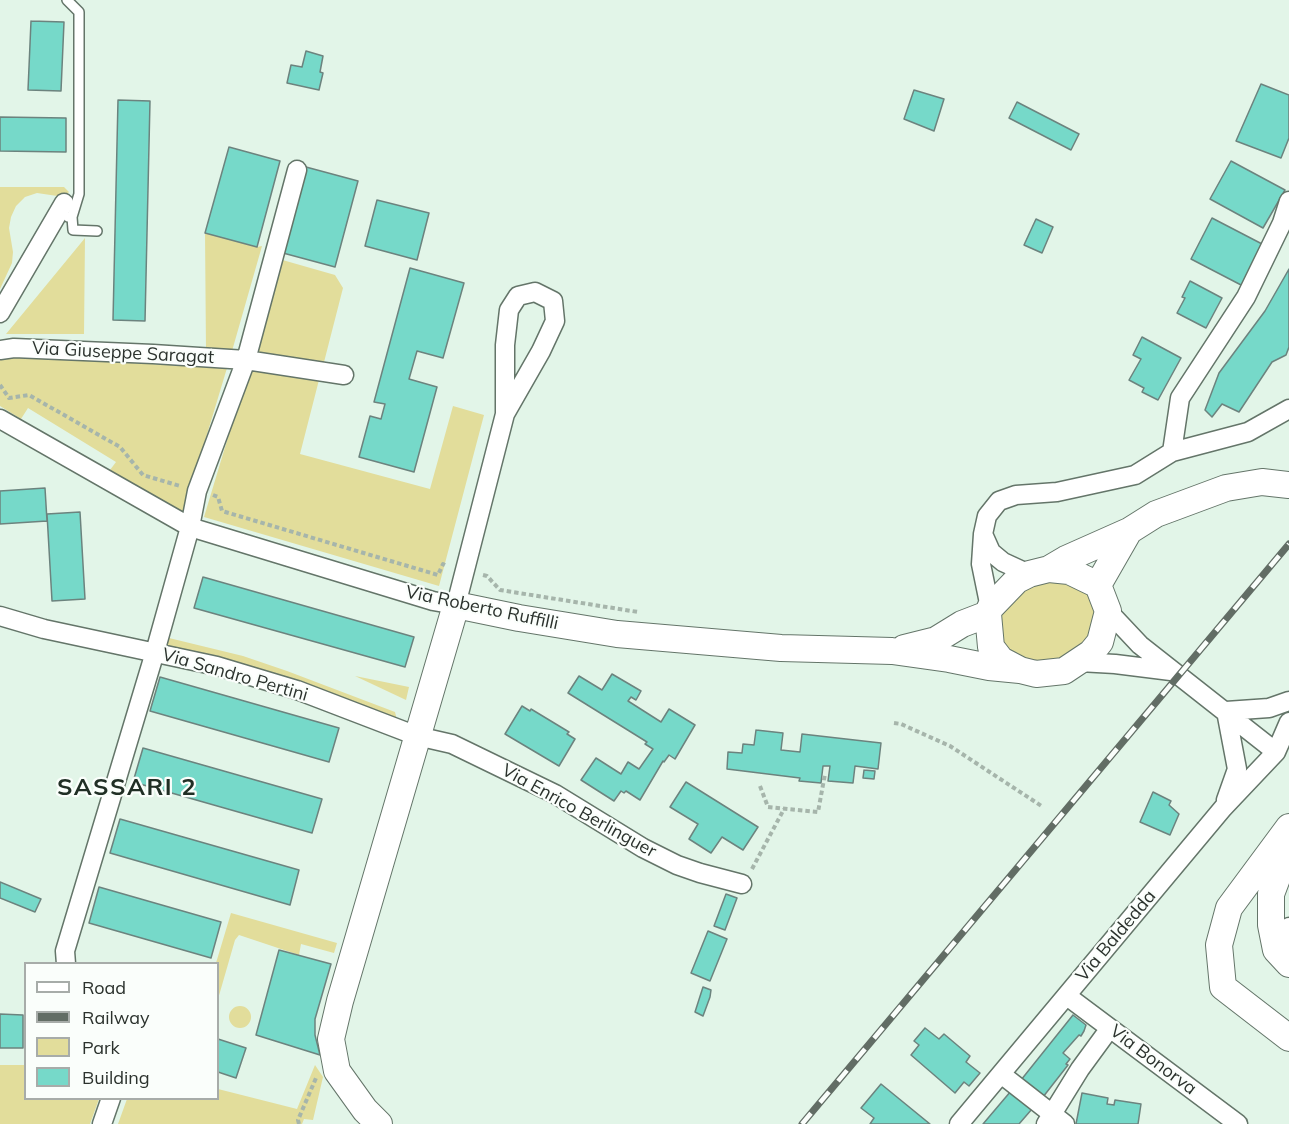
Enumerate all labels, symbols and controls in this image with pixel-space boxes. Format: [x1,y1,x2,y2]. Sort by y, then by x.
street label: Via Giuseppe Saragat [31,337,215,369]
street label: Via Roberto Ruffilli [404,581,560,635]
street label: Via Sandro Pertini [160,644,310,706]
street label: Via Enrico Berlinguer [498,760,660,862]
district label: SASSARI 2 [57,774,197,802]
street label: Via Baldedda [1072,886,1160,986]
legend [24,962,219,1100]
text: Road [82,976,126,999]
text: Railway [82,1006,150,1029]
street label: Via Bonorva [1105,1020,1201,1100]
text: Park [82,1036,120,1059]
text: Building [82,1066,150,1089]

